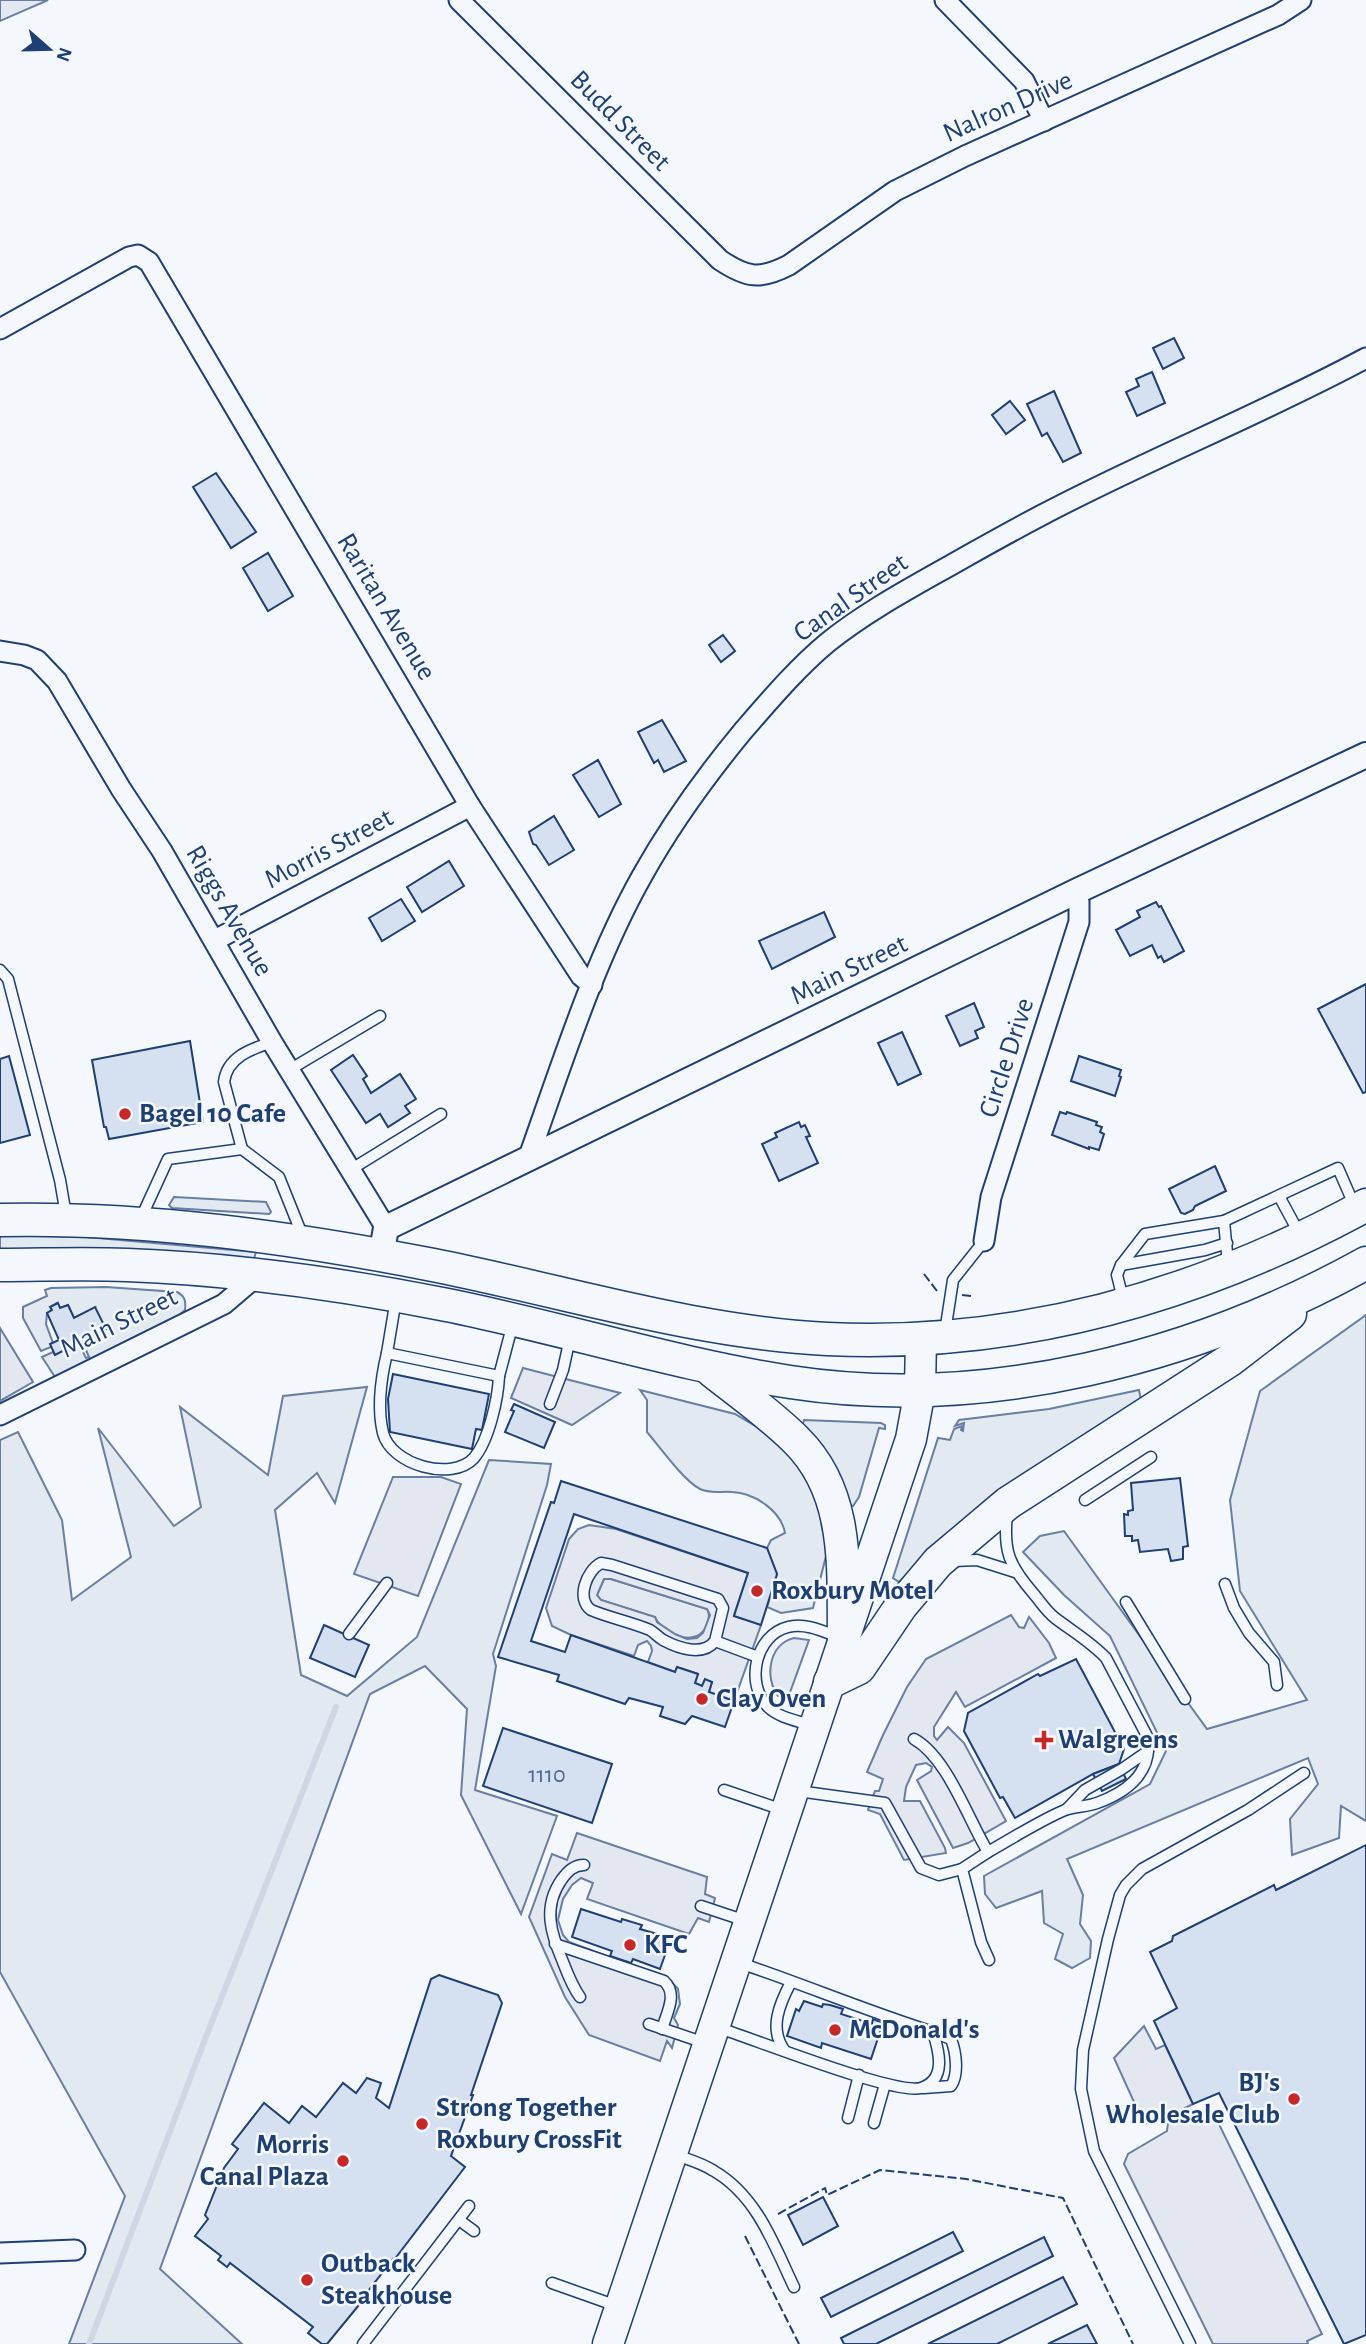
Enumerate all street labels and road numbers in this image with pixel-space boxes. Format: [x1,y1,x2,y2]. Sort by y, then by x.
street label: Budd Street [565,66,675,176]
street label: Nalron Drive [939,66,1077,148]
street label: Raritan Avenue [331,529,441,685]
street label: Canal Street [789,549,913,647]
street label: Morris Street [260,804,398,894]
street label: Riggs Avenue [180,841,278,981]
street label: Main Street [786,930,912,1010]
street label: Circle Drive [975,995,1039,1121]
street label: Main Street [56,1283,182,1363]

